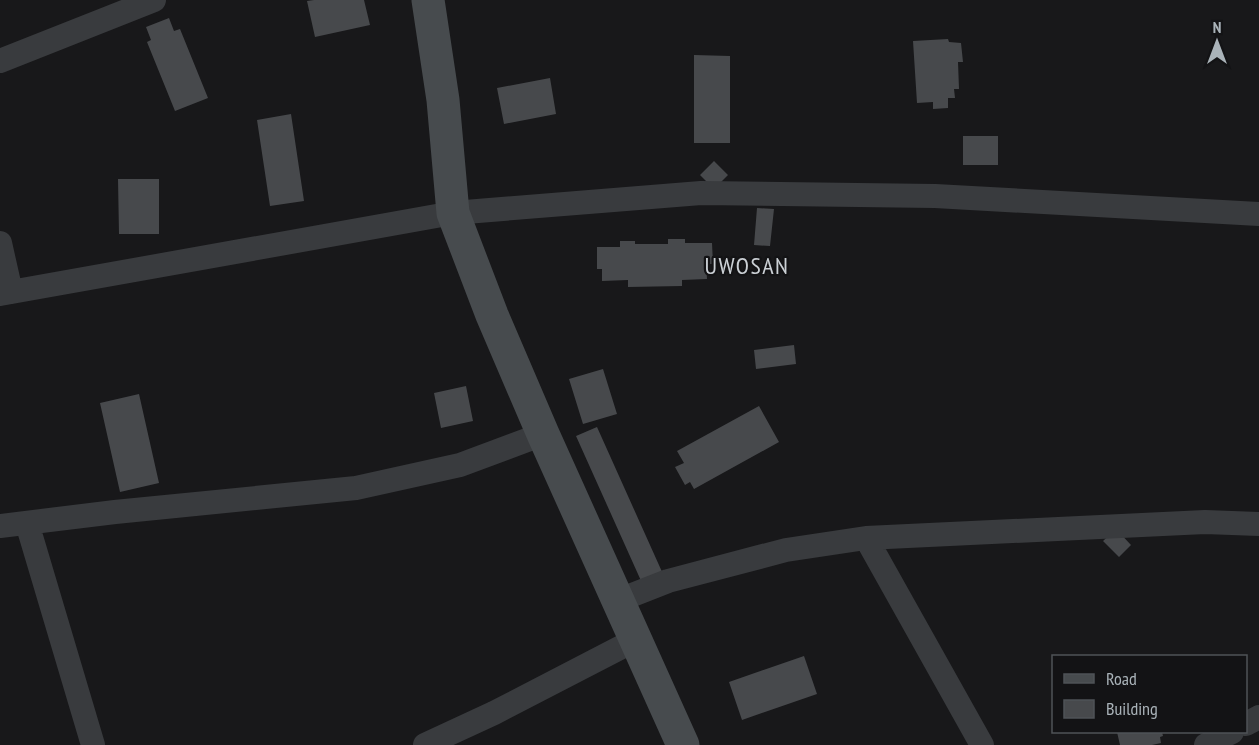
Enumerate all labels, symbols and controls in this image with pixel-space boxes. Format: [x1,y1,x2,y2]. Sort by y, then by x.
north arrow [1187,12,1247,72]
text: N [1213,17,1221,37]
district label: UWOSAN [705,250,789,281]
legend [1052,655,1247,733]
text: Road [1106,667,1137,690]
text: Building [1106,697,1158,720]

